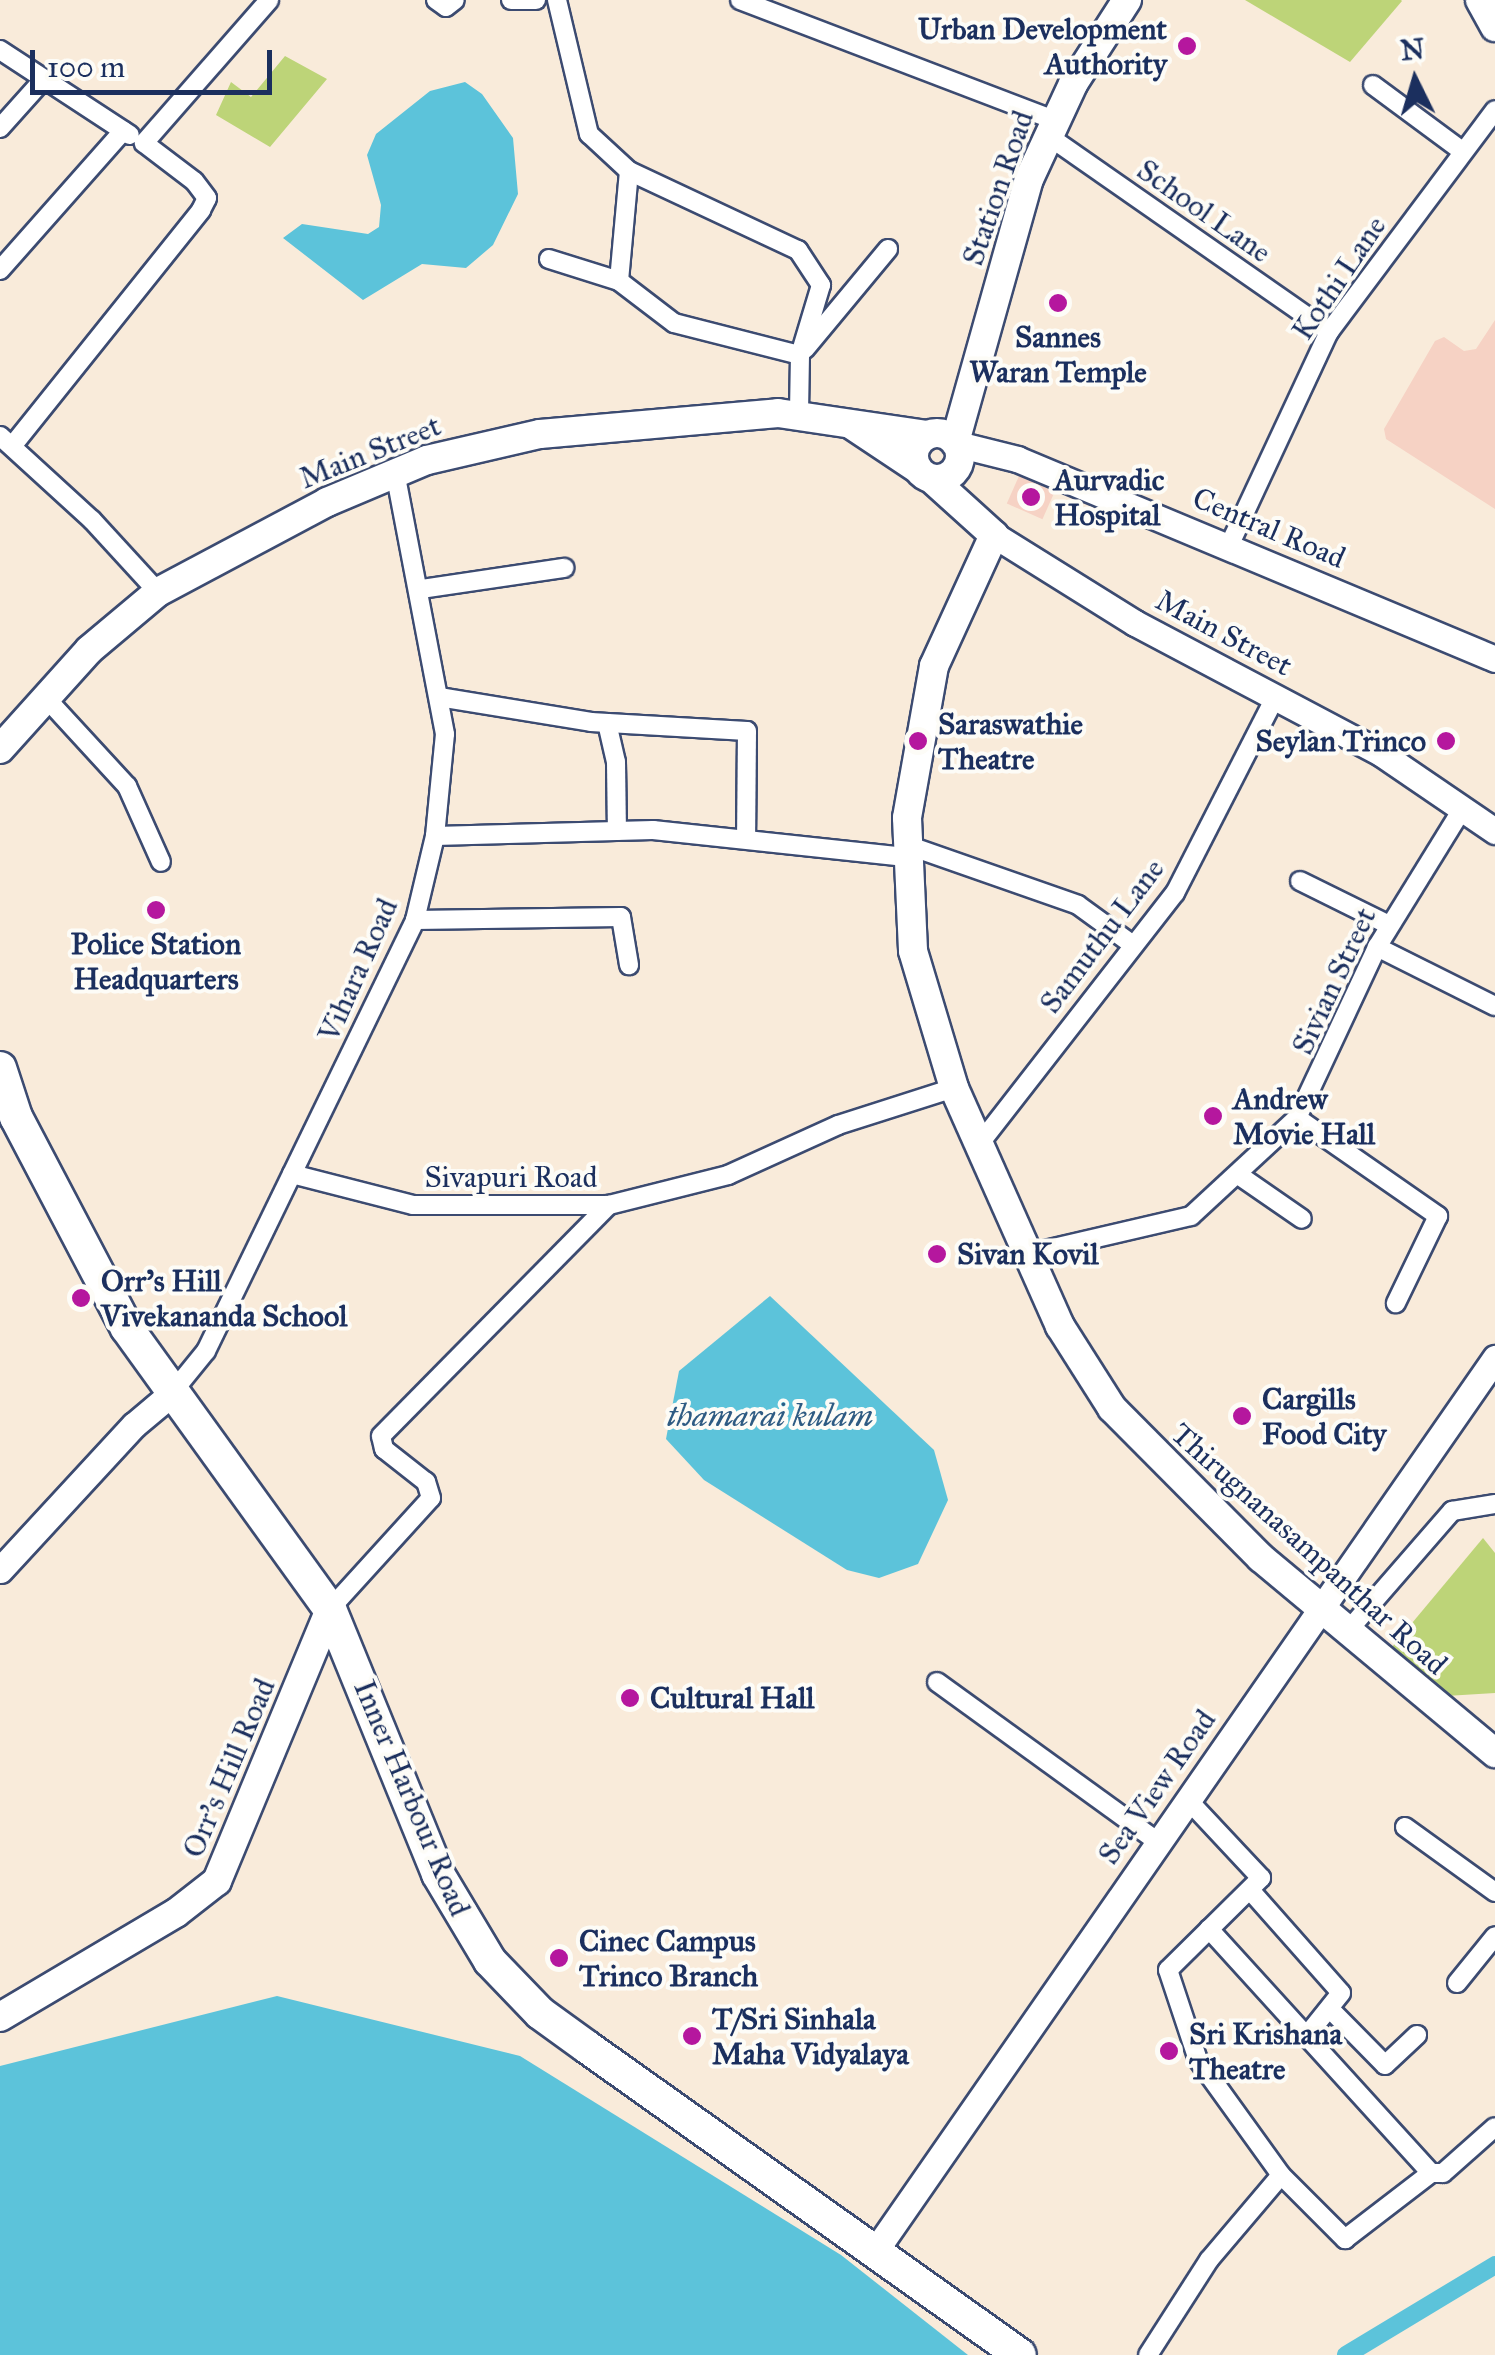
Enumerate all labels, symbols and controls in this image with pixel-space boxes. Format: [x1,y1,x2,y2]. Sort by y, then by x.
place label: Urban Development Authority [918,11,1167,82]
scale bar [35,30,278,92]
north arrow [1365,30,1465,130]
text: N [1399,31,1426,68]
marker: Urban Development Authority [1176,35,1198,57]
text: 100 m [47,49,125,85]
street label: Station Road [955,106,1041,270]
street label: School Lane [1130,152,1278,270]
street label: Kothi Lane [1284,209,1394,347]
marker: Sannes Waran Temple [1047,292,1069,314]
place label: Sannes Waran Temple [969,319,1147,390]
street label: Main Street [294,407,446,497]
place label: Aurvadic Hospital [1054,462,1164,532]
street label: Central Road [1187,480,1351,576]
marker: Aurvadic Hospital [1018,484,1044,510]
street label: Main Street [1150,582,1298,684]
place label: Saraswathie Theatre [938,706,1083,776]
place label: Seylan Trinco [1255,723,1426,759]
marker: Saraswathie Theatre [907,730,929,752]
marker: Seylan Trinco [1435,730,1457,752]
street label: Samuthu Lane [1032,852,1172,1020]
street label: Vihara Road [310,893,406,1047]
marker: Police Station Headquarters [145,899,167,921]
street label: Sivian Street [1284,902,1384,1060]
place label: Police Station Headquarters [71,926,241,996]
place label: Andrew Movie Hall [1233,1081,1375,1152]
marker: Andrew Movie Hall [1202,1105,1224,1127]
street label: Sivapuri Road [424,1159,598,1195]
place label: Sivan Kovil [957,1236,1099,1272]
marker: Sivan Kovil [926,1243,948,1265]
place label: Orr's Hill Vivekananda School [101,1263,347,1334]
marker: Orr's Hill Vivekananda School [70,1287,92,1309]
place label: Cargills Food City [1262,1381,1386,1452]
water label: thamarai kulam [667,1397,873,1435]
marker: Cargills Food City [1231,1405,1253,1427]
street label: Thirugnanasampanthar Road [1164,1416,1454,1682]
street label: Orr’s Hill Road [175,1673,283,1863]
street label: Inner Harbour Road [346,1675,478,1921]
place label: Cultural Hall [650,1680,814,1716]
marker: Cultural Hall [619,1687,641,1709]
street label: Sea View Road [1091,1703,1223,1871]
place label: Cinec Campus Trinco Branch [579,1923,758,1994]
marker: Cinec Campus Trinco Branch [548,1947,570,1969]
place label: T/Sri Sinhala Maha Vidyalaya [712,2001,909,2072]
place label: Sri Krishana Theatre [1189,2016,1342,2086]
marker: T/Sri Sinhala Maha Vidyalaya [681,2025,703,2047]
marker: Sri Krishana Theatre [1158,2040,1180,2062]

